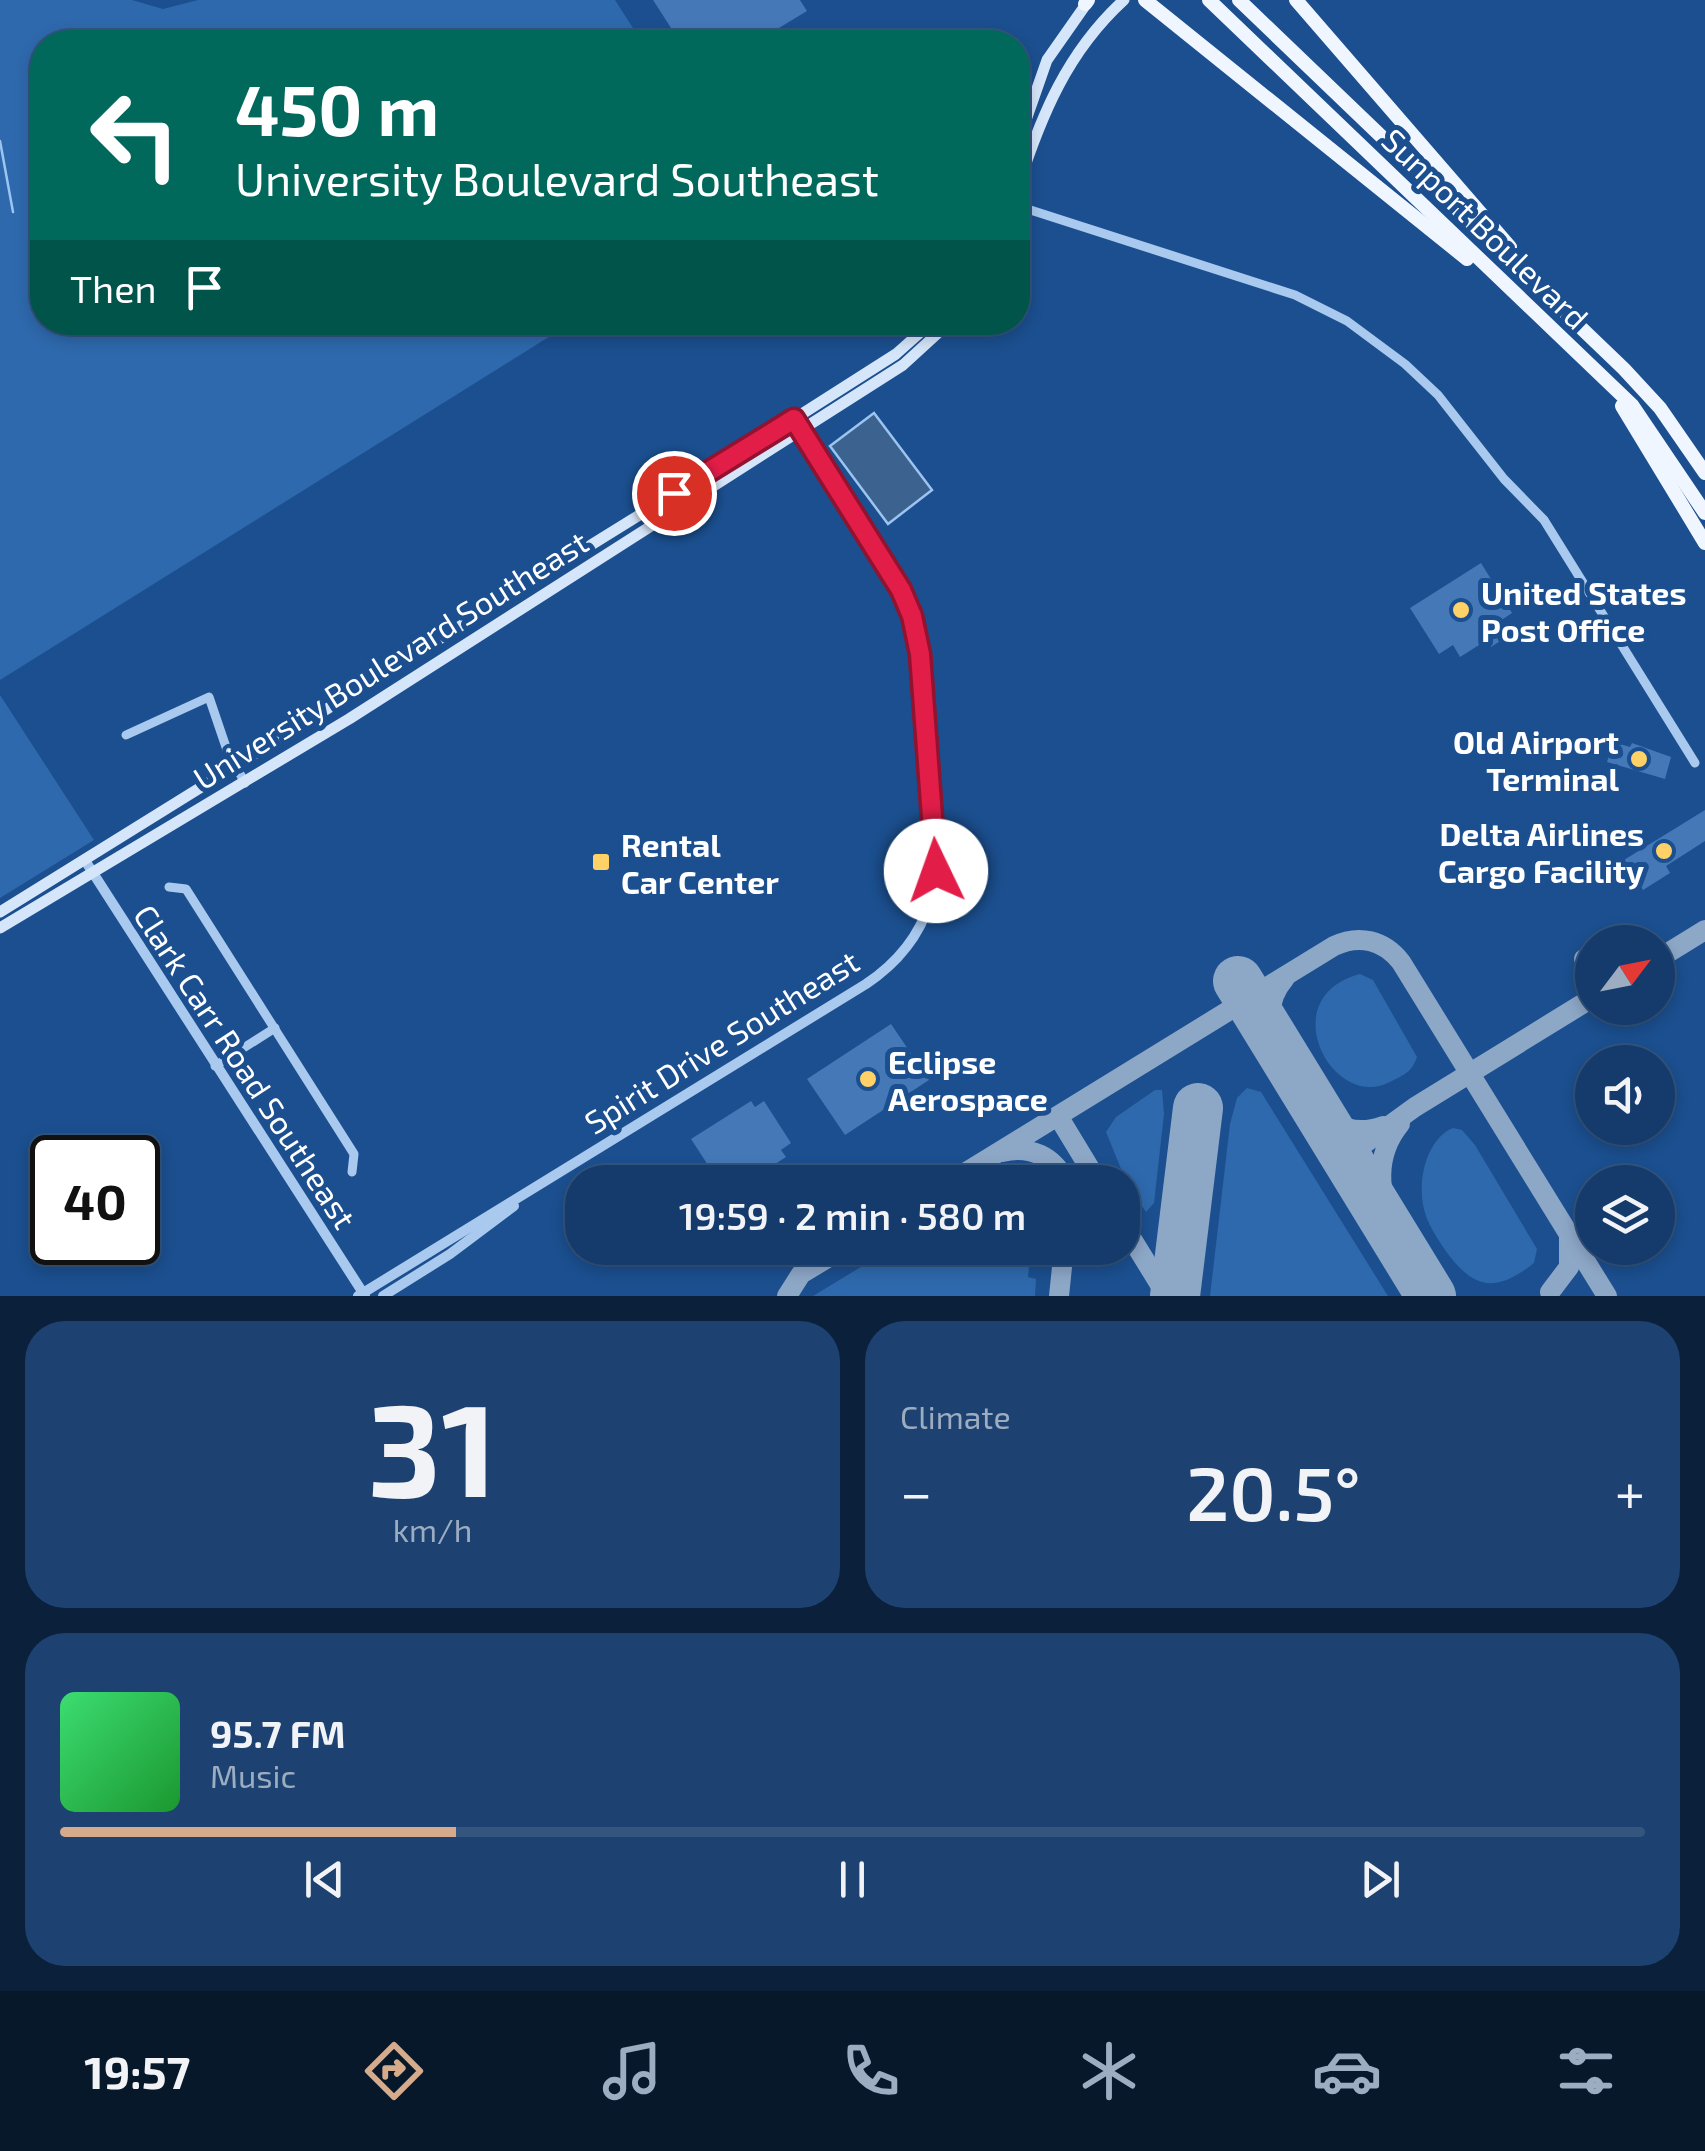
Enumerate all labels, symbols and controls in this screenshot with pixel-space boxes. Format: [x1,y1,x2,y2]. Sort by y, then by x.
text: 450 m [235,66,439,150]
icon: left [70,70,200,200]
street label: Sunport Boulevard [1375,120,1597,336]
text: University Boulevard Southeast [235,151,879,205]
icon: arrive [177,260,232,315]
text: Then [70,265,157,311]
pin [632,451,717,536]
icon: arrive [647,466,702,521]
street label: University Boulevard Southeast [186,522,594,796]
place label: United States Post Office [1481,573,1686,648]
marker: United States Post Office [1450,599,1472,621]
place label: Old Airport Terminal [1453,722,1619,797]
marker: Old Airport Terminal [1628,748,1650,770]
place label: Delta Airlines Cargo Facility [1438,814,1644,890]
position arrow [884,819,988,923]
place label: Rental Car Center [621,825,779,900]
marker: Delta Airlines Cargo Facility [1653,840,1675,862]
marker: Rental Car Center [590,851,612,873]
street label: Clark Carr Road Southeast [127,897,365,1235]
north arrow [1575,925,1675,1025]
map controls [1575,925,1675,1265]
street label: Spirit Drive Southeast [577,941,865,1141]
place label: Eclipse Aerospace [888,1042,1048,1117]
button: sound [1575,1045,1675,1145]
marker: Eclipse Aerospace [857,1068,879,1090]
speed limit sign: 40 [30,1135,160,1265]
button: layers [1575,1165,1675,1265]
text: 19:59 · 2 min · 580 m [679,1192,1026,1238]
text: 31 [368,1367,497,1523]
text: Climate [900,1397,1011,1435]
text: 20.5° [1186,1446,1361,1536]
text: − [900,1458,932,1524]
text: + [1615,1458,1645,1524]
text: km/h [393,1510,472,1548]
text: 95.7 FM [210,1710,346,1756]
text: Music [210,1756,296,1794]
icon: previous [297,1852,352,1907]
icon: pause [825,1852,880,1907]
icon: next [1353,1852,1408,1907]
icon: directions [359,2036,429,2106]
icon: music [597,2036,667,2106]
icon: phone [836,2036,906,2106]
icon: climate [1074,2036,1144,2106]
icon: car [1312,2036,1382,2106]
icon: filters [1551,2036,1621,2106]
text: 19:57 [84,2044,190,2098]

